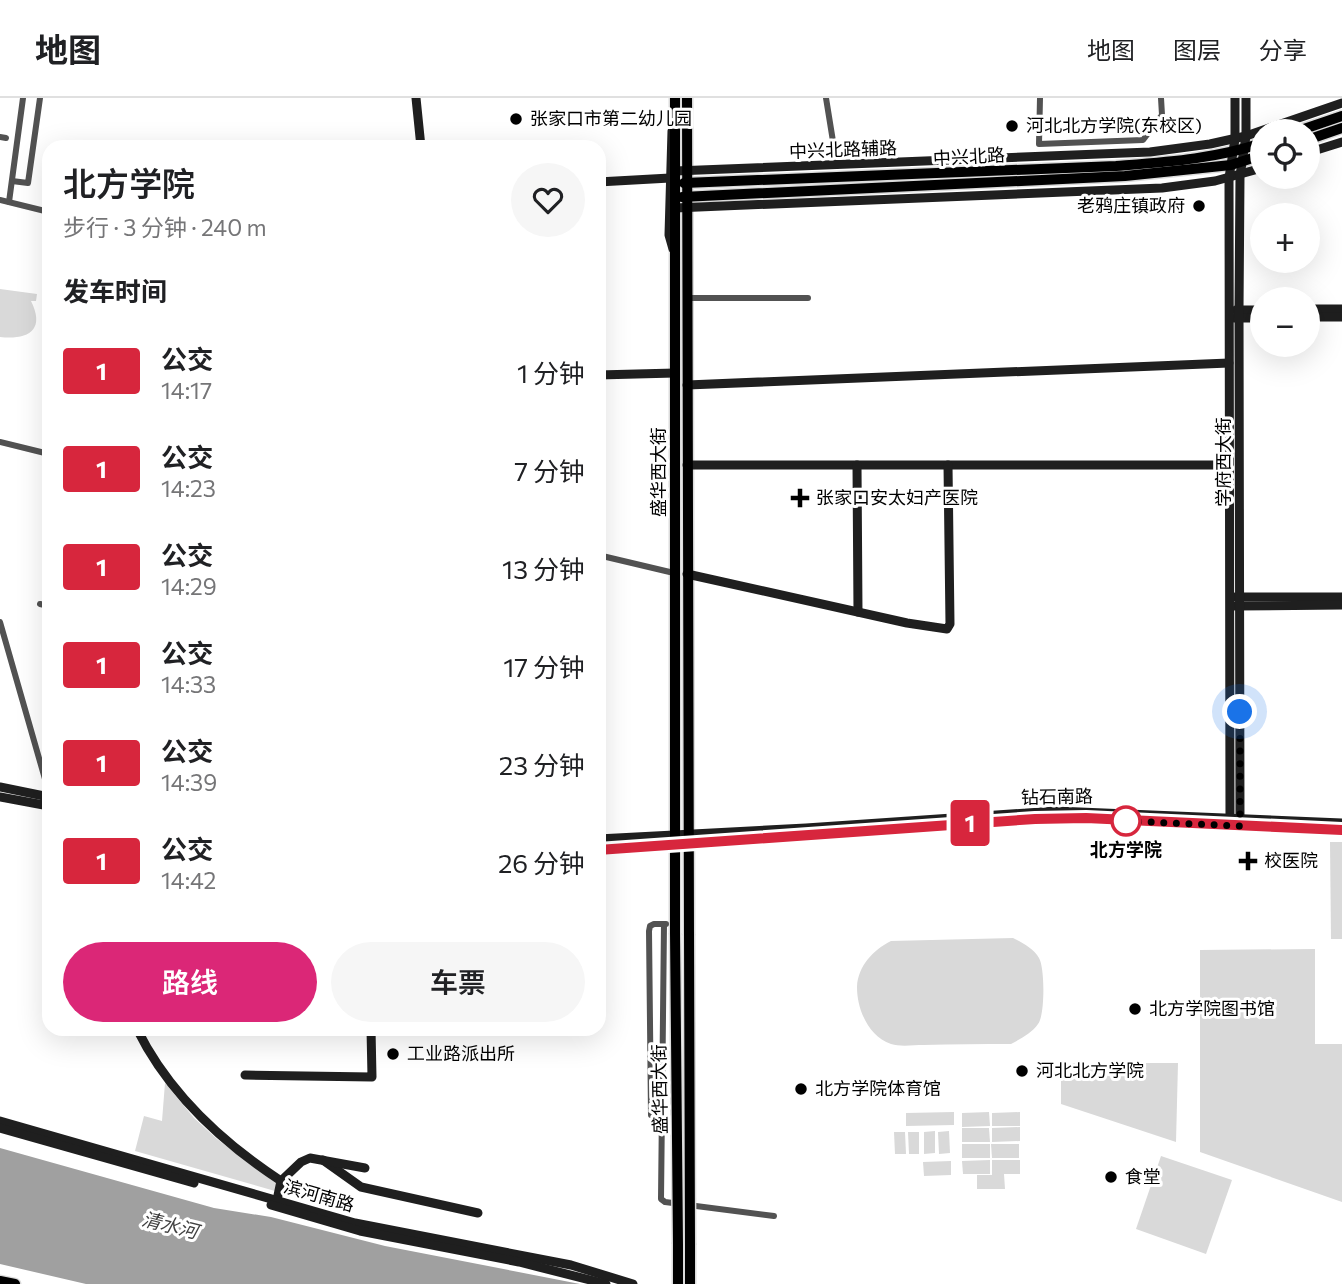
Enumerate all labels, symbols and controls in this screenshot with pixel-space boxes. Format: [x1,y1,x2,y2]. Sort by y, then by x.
text: 地图 [35,28,101,69]
text: 地图 [1087,35,1135,64]
text: 图层 [1173,35,1221,64]
text: 分享 [1259,35,1307,64]
place label: 张家口市第二幼儿园 [530,107,692,129]
marker: 张家口市第二幼儿园 [508,111,524,127]
place label: 河北北方学院(东校区) [1026,114,1202,136]
marker: 河北北方学院(东校区) [1004,118,1020,134]
map controls [1250,119,1320,357]
button: locate [1250,119,1320,189]
street label: 中兴北路辅路 [789,136,897,162]
street label: 中兴北路 [932,143,1005,169]
text: 北方学院 [63,162,195,203]
button: heart [511,163,585,237]
place label: 老鸦庄镇政府 [1077,194,1185,216]
marker: 老鸦庄镇政府 [1191,198,1207,214]
button: + [1250,203,1320,273]
text: 步行 · 3 分钟 · 240 m [63,213,267,241]
text: 发车时间 [63,275,167,306]
button: − [1250,287,1320,357]
text: 公交 [161,343,213,374]
text: 1 [96,356,107,385]
text: 1 分钟 [517,357,585,388]
text: 14:17 [161,376,212,404]
street label: 学府西大街 [1212,417,1234,507]
street label: 盛华西大街 [647,427,669,517]
text: 公交 [161,441,213,472]
text: 1 [96,454,107,483]
text: 7 分钟 [514,455,585,486]
text: 14:23 [161,474,216,502]
place label: 张家口安太妇产医院 [816,486,978,508]
marker: 张家口安太妇产医院 [790,488,810,508]
text: 公交 [161,539,213,570]
text: 1 [96,552,107,581]
text: 13 分钟 [502,553,585,584]
text: 14:29 [161,572,217,600]
text: 公交 [161,637,213,668]
text: 1 [96,650,107,679]
text: 17 分钟 [503,651,585,682]
text: 14:33 [161,670,216,698]
your location [1222,694,1257,729]
text: 公交 [161,735,213,766]
text: 1 [96,748,107,777]
text: 23 分钟 [499,749,585,780]
text: 14:39 [161,768,217,796]
street label: 钻石南路 [1021,784,1093,808]
line badge: 1 [947,800,993,846]
marker: 北方学院 [1111,806,1141,836]
text: 1 [965,808,975,837]
text: 公交 [161,833,213,864]
place label: 北方学院 [1090,838,1162,860]
text: 1 [96,846,107,875]
text: 26 分钟 [498,847,585,878]
place label: 校医院 [1264,849,1318,871]
marker: 校医院 [1238,851,1258,871]
text: 14:42 [161,866,216,894]
button: 路线 [63,942,317,1022]
button: 车票 [331,942,585,1022]
place label: 北方学院图书馆 [1149,997,1275,1019]
marker: 北方学院图书馆 [1127,1001,1143,1017]
place label: 工业路派出所 [407,1042,515,1064]
street label: 盛华西大街 [647,1044,671,1134]
marker: 工业路派出所 [385,1046,401,1062]
place label: 河北北方学院 [1036,1059,1144,1081]
marker: 河北北方学院 [1014,1063,1030,1079]
place label: 北方学院体育馆 [815,1077,941,1099]
marker: 北方学院体育馆 [793,1081,809,1097]
place label: 食堂 [1125,1165,1161,1187]
marker: 食堂 [1103,1169,1119,1185]
street label: 滨河南路 [282,1175,357,1216]
water label: 清水河 [140,1206,204,1244]

